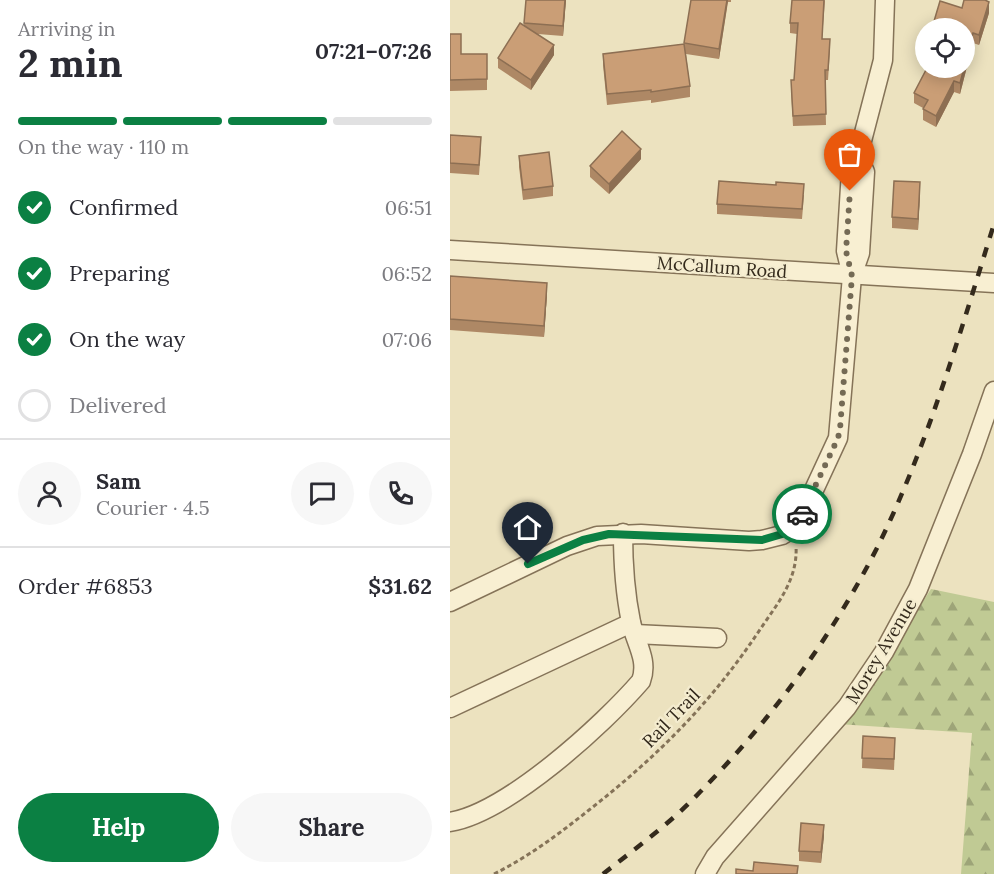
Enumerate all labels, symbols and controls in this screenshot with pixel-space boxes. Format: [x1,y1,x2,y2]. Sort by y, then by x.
text: Arriving in [18,16,115,41]
map controls [915,18,975,78]
button: locate [915,18,975,78]
text: 07:21–07:26 [315,37,432,65]
text: 2 min [18,38,123,88]
pin [824,129,875,191]
text: On the way · 110 m [18,134,189,159]
icon: bag [833,138,866,171]
icon: check [18,191,51,224]
text: Confirmed [69,193,178,221]
text: 06:51 [385,195,432,220]
street label: McCallum Road [656,251,788,283]
icon: check [18,257,51,290]
text: Preparing [69,259,169,287]
text: 06:52 [381,261,432,286]
icon: check [18,323,51,356]
text: On the way [69,325,185,353]
text: 07:06 [382,327,432,352]
text: Delivered [69,391,167,419]
button: person [18,462,81,525]
button: chat [291,462,354,525]
button: phone [369,462,432,525]
text: Sam [96,467,141,495]
courier [772,484,832,544]
text: Courier · 4.5 [96,495,210,520]
icon: car [786,498,819,531]
pin [502,502,553,564]
icon: home [511,511,544,544]
text: Order #6853 [18,572,153,600]
text: $31.62 [368,572,432,600]
street label: Morey Avenue [840,594,922,708]
street label: Rail Trail [637,684,705,752]
button: Help [18,793,219,862]
button: Share [231,793,432,862]

